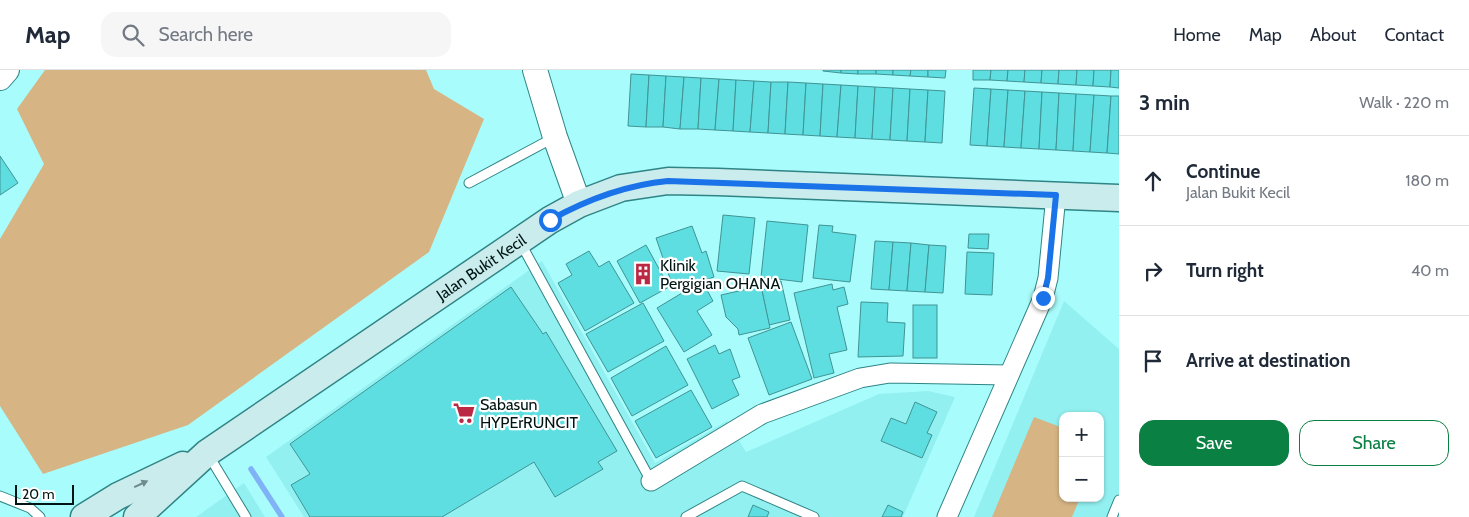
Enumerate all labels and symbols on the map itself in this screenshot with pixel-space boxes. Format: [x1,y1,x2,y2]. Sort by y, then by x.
route start [539,209,562,232]
street label: Jalan Bukit Kecil [432,230,530,305]
place label: Klinik Pergigian OHANA [660,256,780,293]
building icon: Klinik Pergigian OHANA [630,261,656,287]
route end [1032,287,1055,310]
place label: Sabasun HYPErRUNCIT [480,395,579,432]
supermarket icon: Sabasun HYPErRUNCIT [451,400,477,426]
one-way arrow [134,480,148,488]
scale bar [15,482,74,505]

